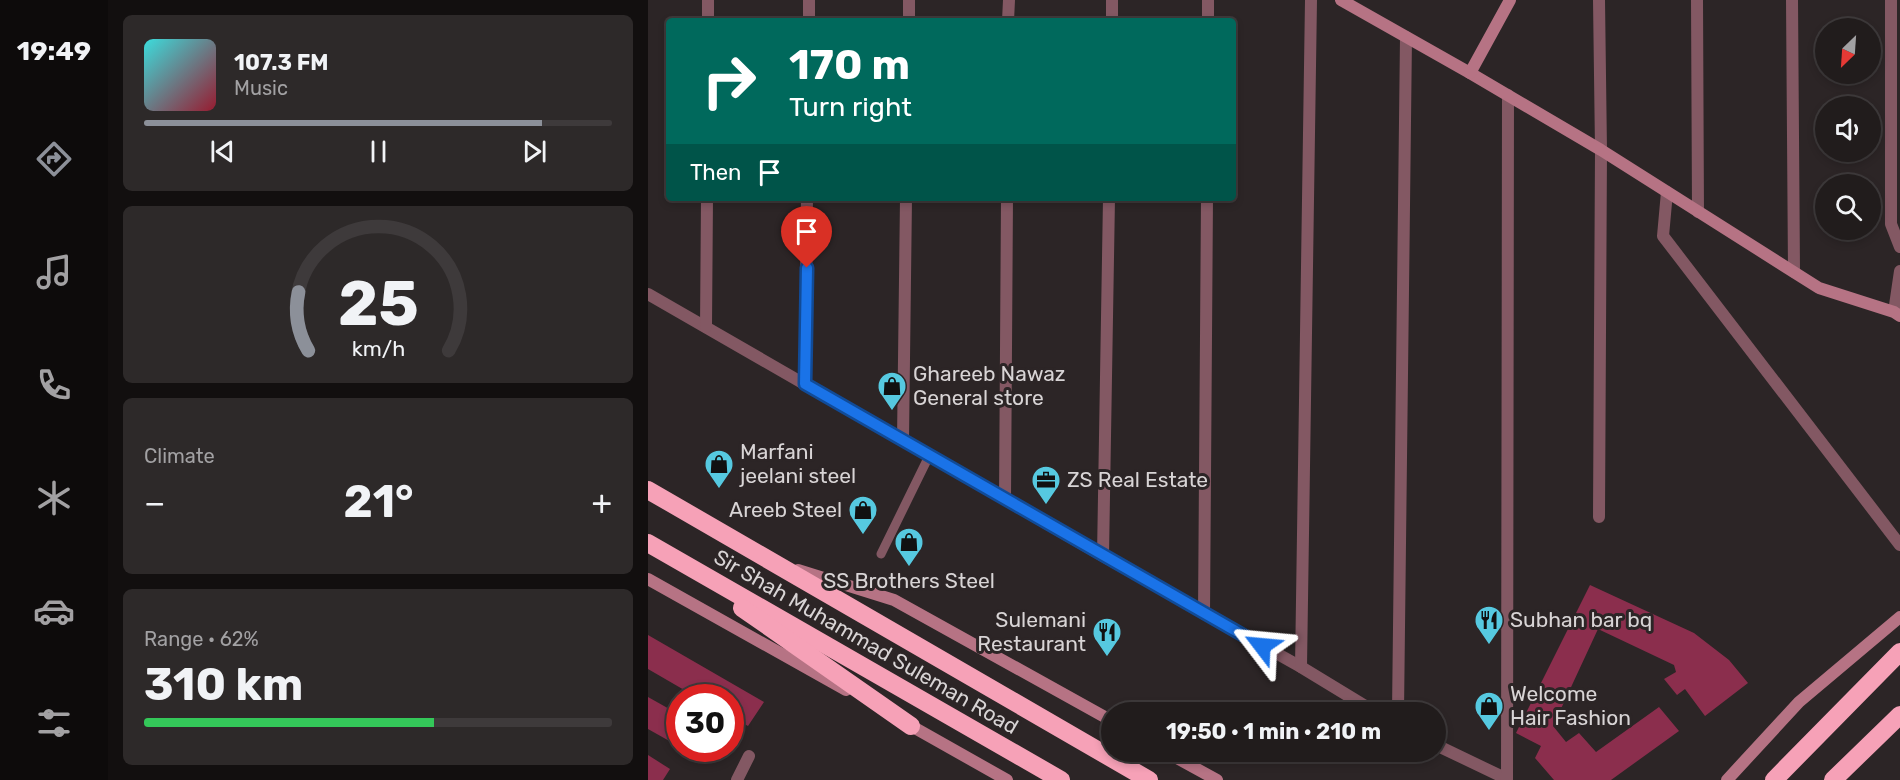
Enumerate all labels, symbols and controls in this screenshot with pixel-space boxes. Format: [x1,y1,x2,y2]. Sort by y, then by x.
north arrow [1815,18,1881,84]
map controls [1815,18,1881,240]
text: 19:49 [17,35,91,67]
text: 170 m [789,40,910,90]
icon: right [690,42,768,120]
text: 107.3 FM [234,49,329,76]
text: Music [234,76,288,100]
text: Turn right [789,91,912,123]
button: sound [1815,96,1881,162]
icon: previous [206,135,239,168]
icon: pause [362,135,395,168]
icon: next [518,135,551,168]
icon: directions [33,138,75,180]
icon: arrive [753,156,786,189]
text: Then [690,159,741,186]
button: search [1815,174,1881,240]
pin [781,206,832,268]
icon: arrive [790,215,823,248]
icon: music [33,251,75,293]
text: 25 [338,268,418,342]
text: km/h [351,337,405,362]
place label: Ghareeb Nawaz General store [913,361,1066,410]
icon: phone [33,364,75,406]
shop icon: Ghareeb Nawaz General store [876,370,908,412]
place label: Marfani jeelani steel [739,439,856,488]
text: Climate [144,444,215,468]
shop icon: Marfani jeelani steel [703,448,735,490]
office icon: ZS Real Estate [1030,464,1062,506]
place label: ZS Real Estate [1067,467,1208,492]
text: 21° [343,475,414,528]
icon: climate [33,477,75,519]
text: − [144,483,165,522]
text: + [591,483,612,522]
shop icon: Areeb Steel [847,494,879,536]
place label: Areeb Steel [729,497,842,522]
shop icon: SS Brothers Steel [893,526,925,568]
street label: Sir Shah Muhammad Suleman Road [710,544,1023,739]
place label: SS Brothers Steel [823,568,995,593]
icon: car [33,590,75,632]
restaurant icon: Subhan bar bq [1473,604,1505,646]
place label: Sulemani Restaurant [977,607,1086,656]
place label: Subhan bar bq [1510,607,1652,632]
position arrow [1230,614,1294,678]
restaurant icon: Sulemani Restaurant [1091,616,1123,658]
text: Range · 62% [144,627,259,651]
text: 310 km [144,658,303,711]
place label: Welcome Hair Fashion [1510,681,1631,730]
speed limit sign: 30 [666,684,744,762]
shop icon: Welcome Hair Fashion [1473,690,1505,732]
icon: filters [33,702,75,744]
text: 19:50 · 1 min · 210 m [1166,718,1381,745]

